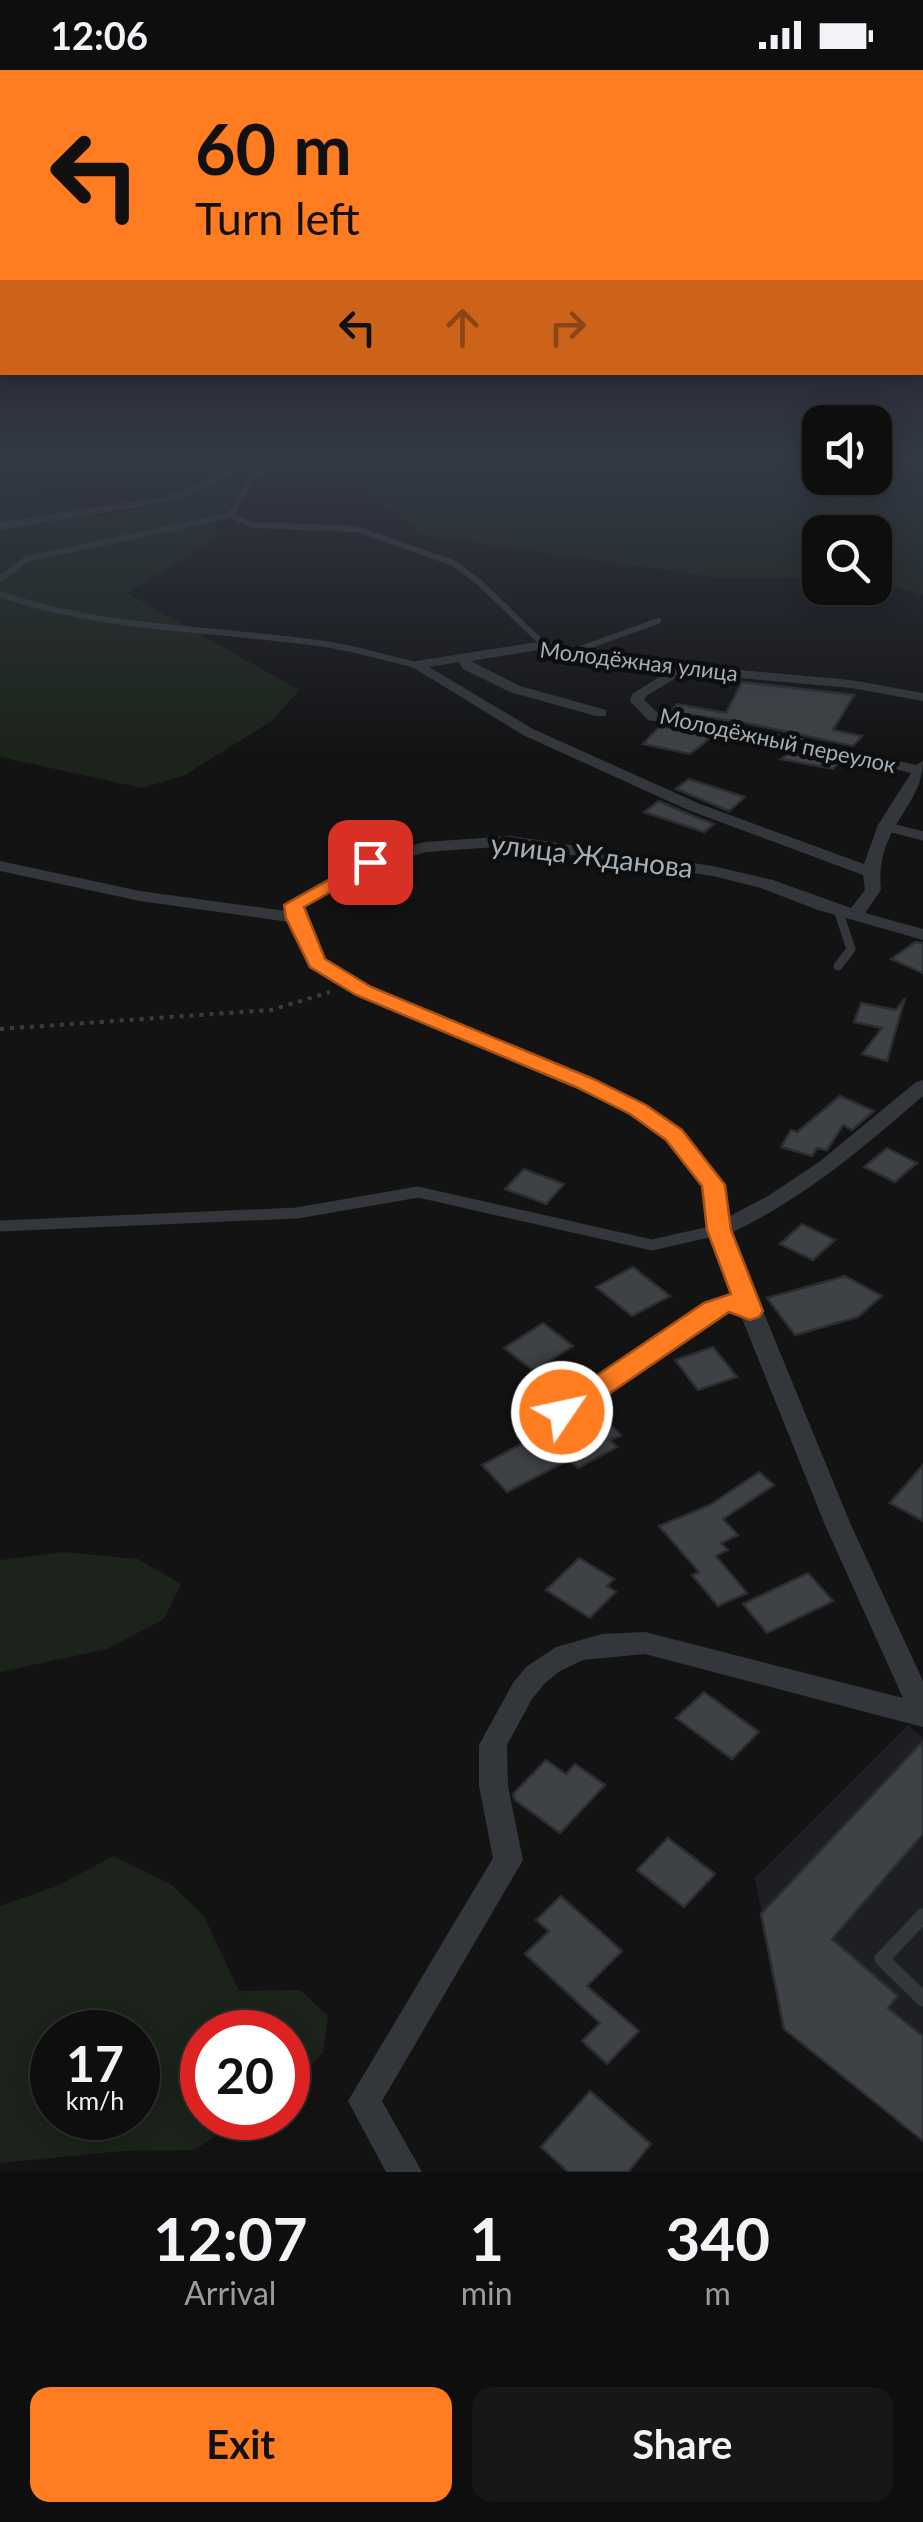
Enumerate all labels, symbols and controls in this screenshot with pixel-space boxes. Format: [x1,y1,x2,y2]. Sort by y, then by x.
text: 12:06 [50,12,148,58]
text: 60 m [195,106,352,190]
icon: left [30,110,160,240]
text: Turn left [195,191,360,245]
icon: left [330,300,385,355]
icon: ahead [435,300,490,355]
icon: right [540,300,595,355]
map controls [802,405,892,605]
button: sound [802,405,892,495]
button: search [802,515,892,605]
street label: Молодёжная улица [538,635,740,687]
street label: Молодёжный переулок [657,702,899,778]
pin [328,820,413,905]
street label: улица Жданова [489,826,695,884]
icon: arrive [343,835,398,890]
position arrow [510,1360,614,1464]
speed limit sign: 20 [180,2010,310,2140]
text: 17 [66,2033,124,2093]
text: km/h [66,2085,124,2115]
text: 12:07 [153,2202,308,2274]
text: 1 [469,2202,504,2274]
text: 340 [666,2202,770,2274]
text: Arrival [184,2273,276,2312]
text: min [461,2273,513,2312]
text: m [705,2273,731,2312]
button: Exit [30,2387,452,2502]
button: Share [472,2387,893,2502]

